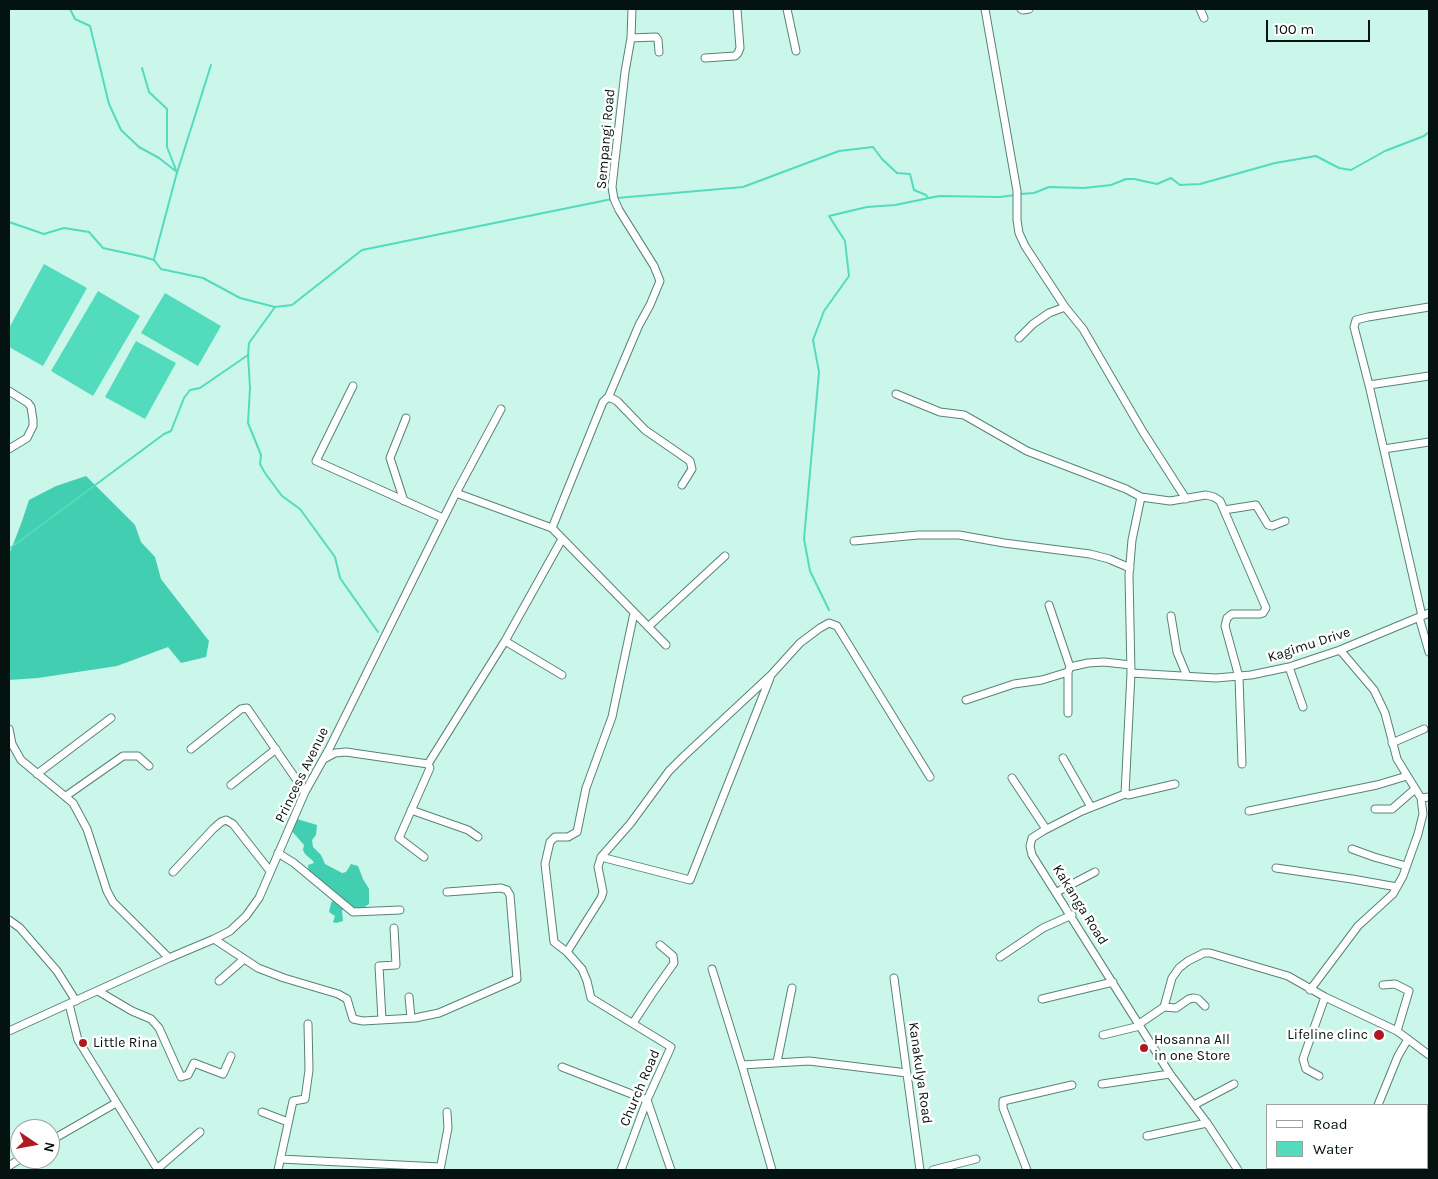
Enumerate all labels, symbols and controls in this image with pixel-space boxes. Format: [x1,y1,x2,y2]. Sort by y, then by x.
scale bar [1268,10,1372,42]
text: 100 m [1274,20,1314,38]
street label: Sempangi Road [593,88,619,190]
street label: Kagimu Drive [1266,624,1352,666]
street label: Princess Avenue [272,725,332,825]
street label: Kakanga Road [1049,862,1111,948]
street label: Kanakulya Road [905,1021,935,1125]
place label: Lifeline clinc [1287,1027,1368,1043]
marker: Lifeline clinc [1372,1028,1386,1042]
place label: Hosanna All in one Store [1154,1032,1230,1064]
place label: Little Rina [93,1035,158,1051]
marker: Little Rina [77,1037,89,1049]
marker: Hosanna All in one Store [1138,1042,1150,1054]
street label: Church Road [616,1047,664,1129]
legend [1266,1104,1428,1169]
text: Road [1313,1115,1348,1133]
north arrow [10,1119,60,1169]
text: N [40,1140,59,1154]
text: Water [1313,1140,1353,1158]

